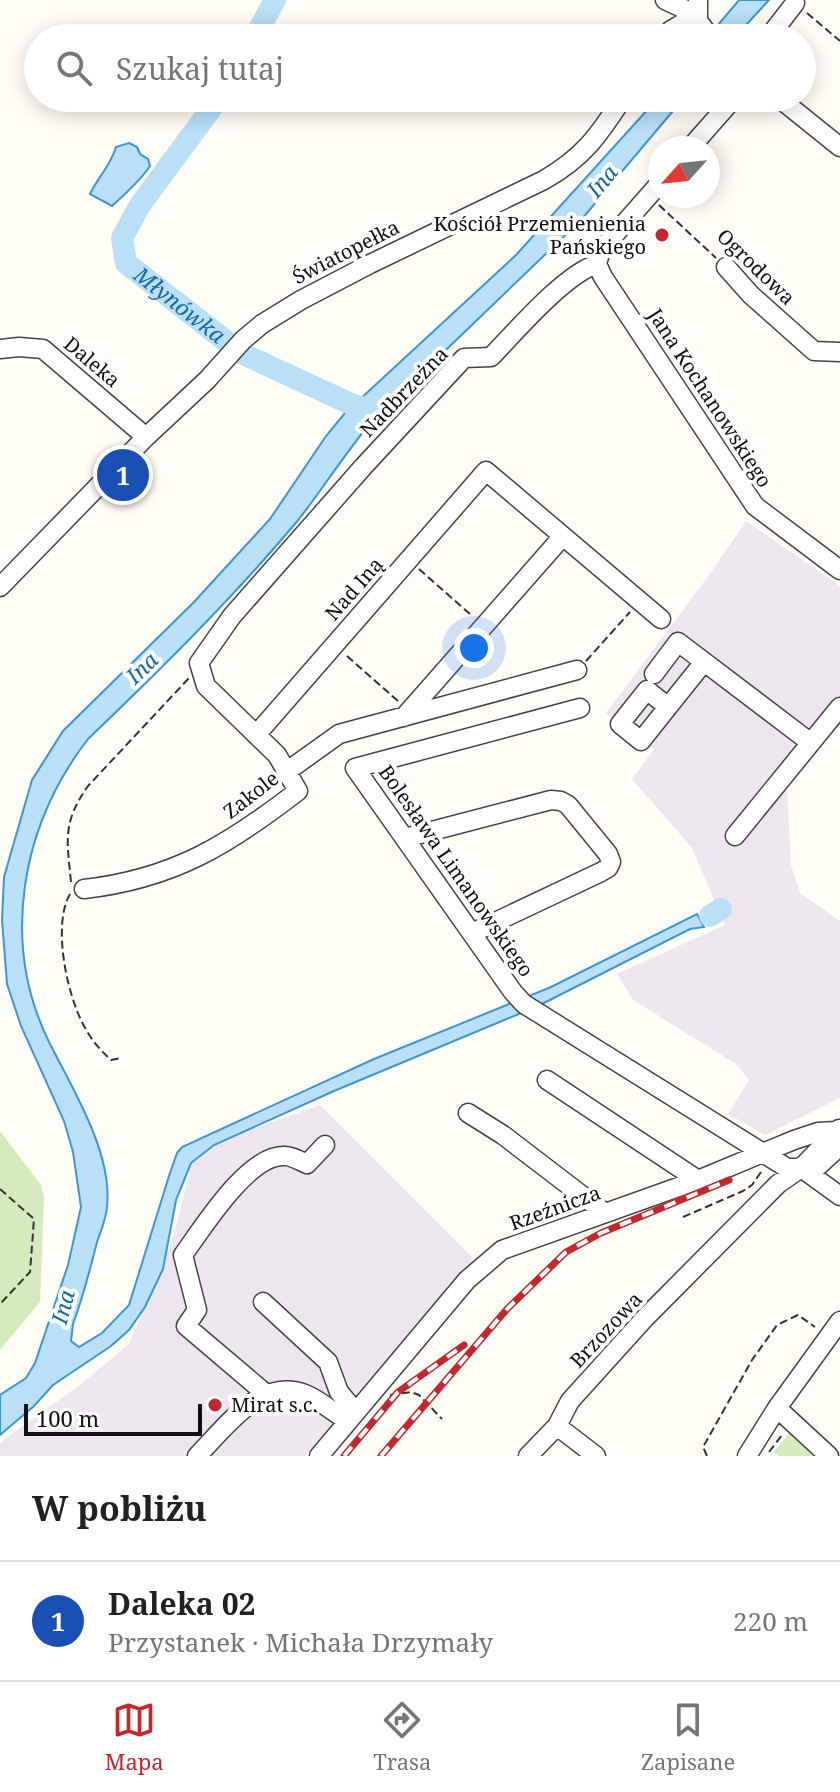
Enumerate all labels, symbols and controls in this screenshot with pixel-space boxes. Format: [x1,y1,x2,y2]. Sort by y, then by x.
search box [24,24,816,112]
icon: search [52,46,96,90]
text: Szukaj tutaj [116,48,284,89]
north arrow [648,136,720,208]
water label: Ina [578,157,624,204]
place label: Kościół Przemienienia Pańskiego [433,210,646,260]
street label: Światopełka [288,213,404,290]
street label: Ogrodowa [711,223,801,311]
marker: Kościół Przemienienia Pańskiego [653,226,671,244]
water label: Młynówka [127,258,232,350]
street label: Jana Kochanowskiego [642,302,779,493]
street label: Daleka [58,330,126,393]
street label: Nadbrzeżna [354,341,454,443]
pin: 1 [97,445,149,505]
street label: Nad Iną [319,551,389,626]
your location [454,628,494,668]
water label: Ina [118,645,164,691]
street label: Bolesława Limanowskiego [373,759,540,982]
street label: Zakole [218,765,284,825]
street label: Rzeźnicza [506,1179,604,1236]
water label: Ina [43,1286,81,1328]
street label: Brzozowa [564,1286,648,1373]
place label: Mirat s.c. [231,1391,318,1418]
marker: Mirat s.c. [206,1396,224,1414]
scale bar [24,1400,202,1436]
text: 100 m [36,1403,99,1433]
text: W pobliżu [32,1485,207,1531]
text: Daleka 02 [108,1583,256,1624]
text: 1 [51,1603,65,1639]
text: 220 m [733,1603,808,1639]
text: Przystanek · Michała Drzymały [108,1624,493,1660]
tab: Mapa [105,1698,164,1776]
tab: Trasa [373,1698,431,1776]
tab: Zapisane [641,1698,735,1776]

